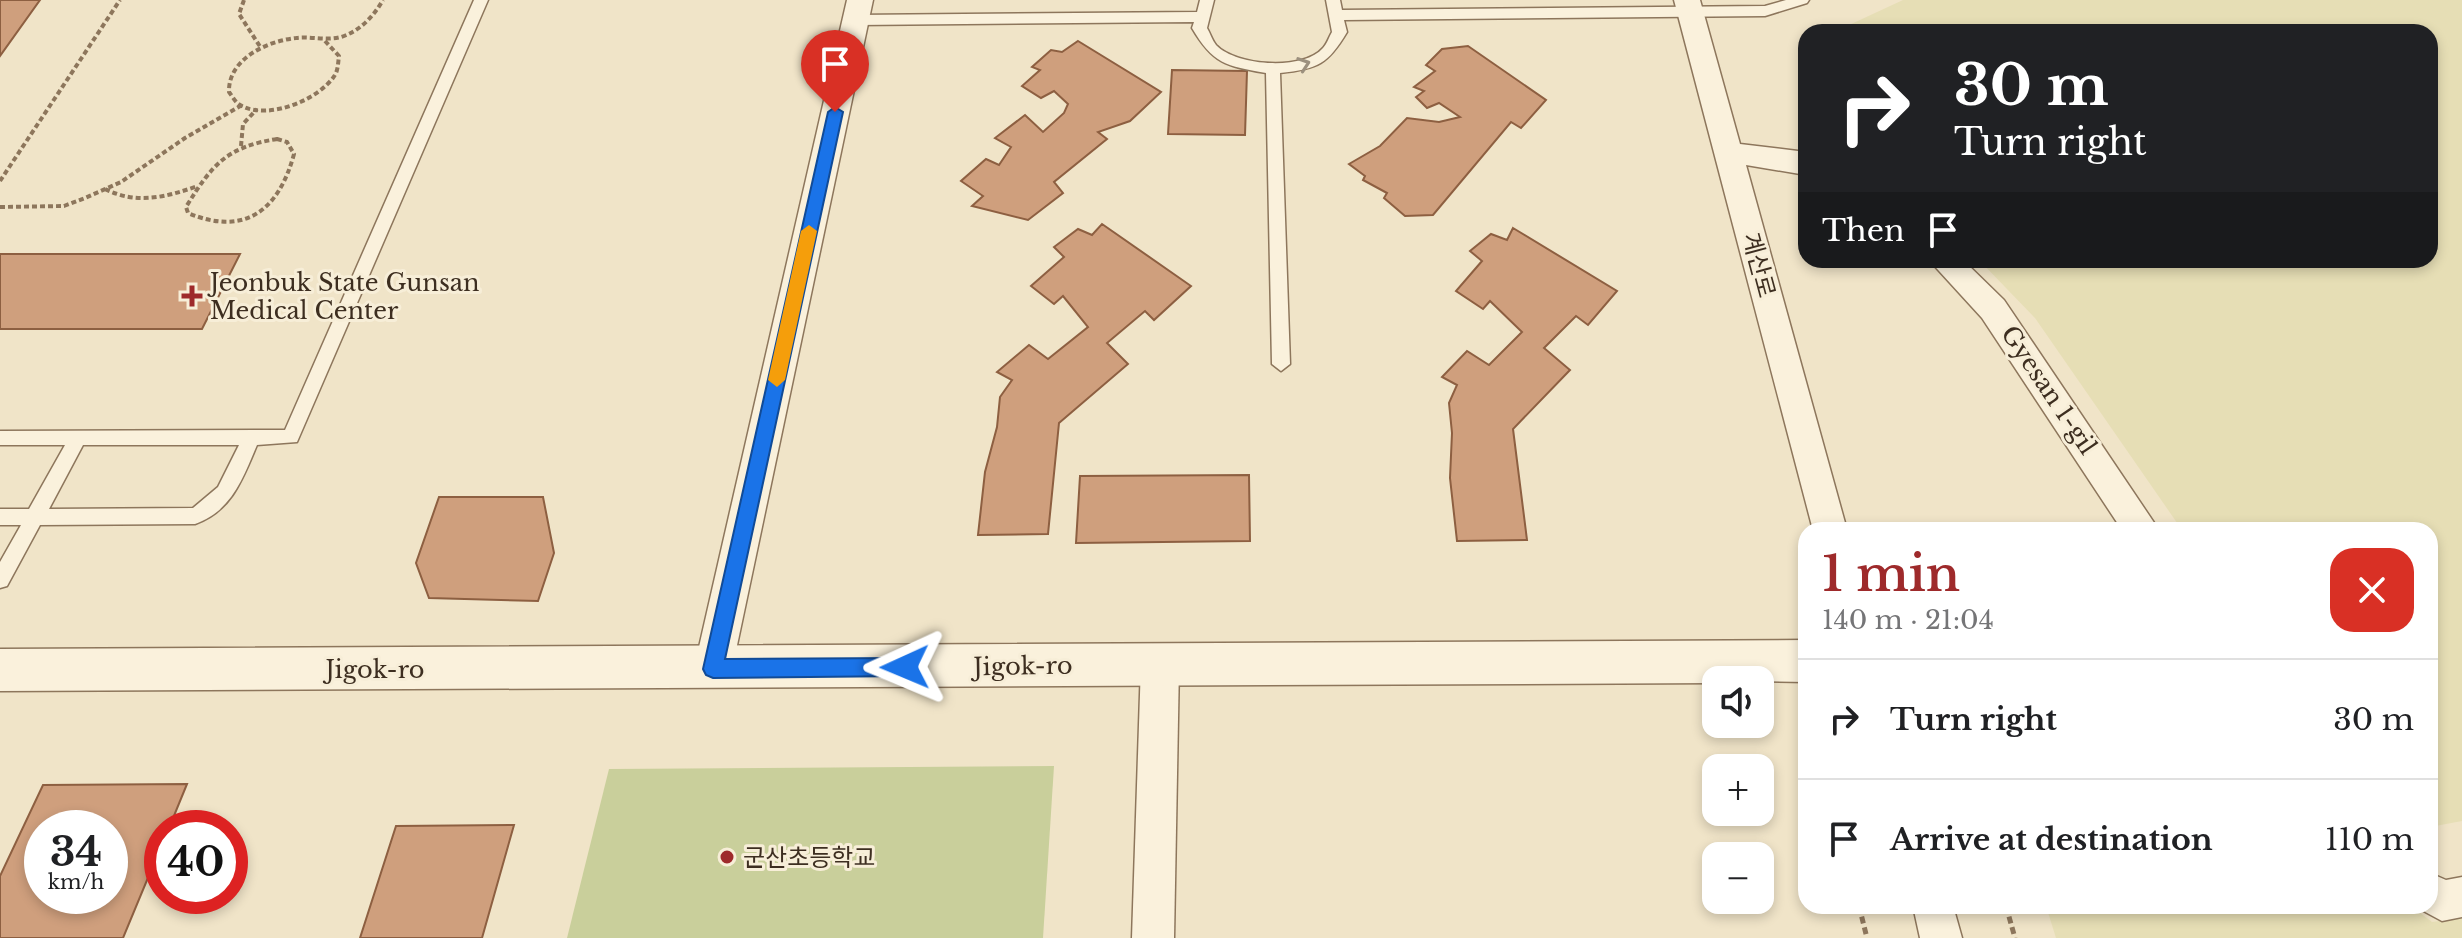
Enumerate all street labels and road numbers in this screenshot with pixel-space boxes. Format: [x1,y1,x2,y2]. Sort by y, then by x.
street label: 계산로 [1736,229,1782,301]
street label: Gyesan 1-gil [1995,320,2103,460]
street label: Jigok-ro [970,651,1073,681]
street label: Jigok-ro [322,655,425,684]

